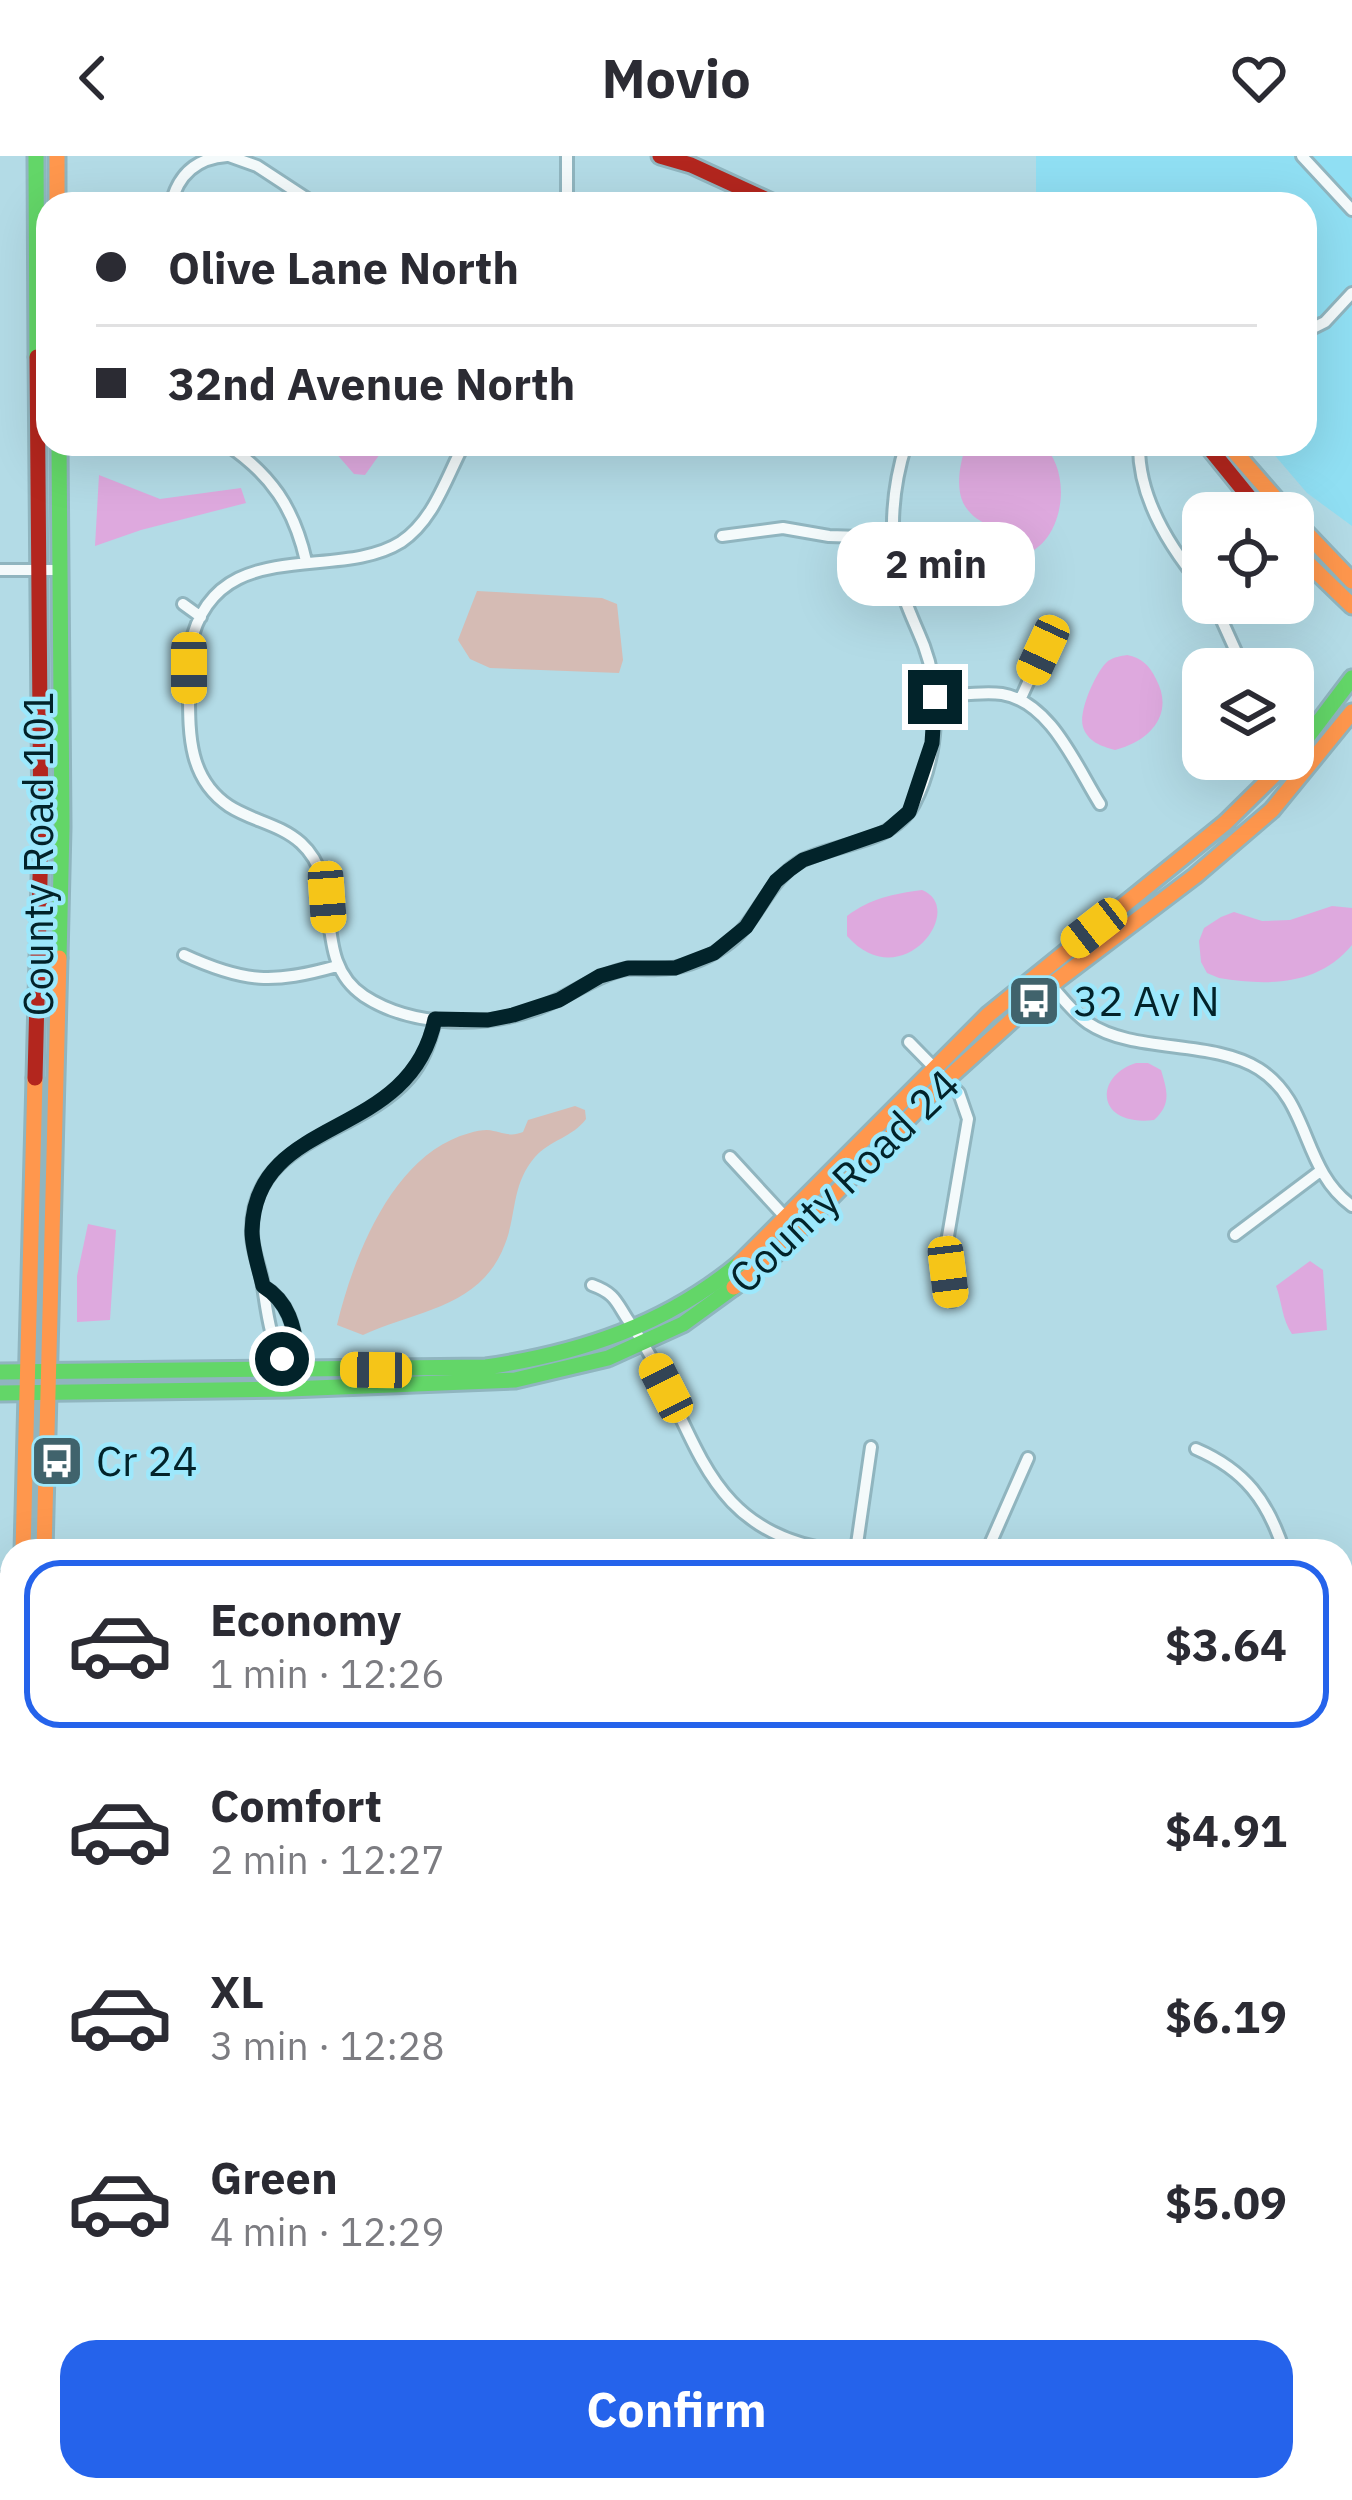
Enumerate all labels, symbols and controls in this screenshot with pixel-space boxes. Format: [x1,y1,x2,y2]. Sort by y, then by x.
text: Movio [601,43,751,113]
icon: back [60,45,126,111]
icon: heart [1226,45,1292,111]
text: Olive Lane North [168,238,519,296]
text: 32nd Avenue North [168,354,575,412]
map controls [1182,492,1314,780]
button: locate [1182,492,1314,624]
callout: 2 min [836,523,1034,607]
text: 2 min [885,538,987,589]
car [1011,610,1075,690]
car [171,632,207,704]
button: layers [1182,648,1314,780]
route end [908,670,962,724]
street label: County Road 101 [10,692,65,1017]
car [307,860,347,934]
car [1055,892,1133,964]
bus stop icon: 32 Av N [1006,973,1062,1029]
place label: 32 Av N [1073,973,1220,1028]
street label: County Road 24 [717,1057,971,1305]
car [926,1234,970,1310]
route start [255,1332,309,1386]
car [634,1348,698,1428]
car [340,1351,412,1389]
bus stop icon: Cr 24 [29,1433,85,1489]
place label: Cr 24 [96,1433,198,1488]
icon: car [66,1590,174,1698]
text: Economy [210,1590,401,1648]
text: $3.64 [1165,1615,1287,1673]
text: 1 min · 12:26 [210,1648,445,1699]
icon: car [66,1776,174,1884]
text: Comfort [210,1776,382,1834]
text: $4.91 [1165,1801,1287,1859]
text: 2 min · 12:27 [210,1834,445,1885]
icon: car [66,1962,174,2070]
text: XL [210,1962,264,2020]
text: $6.19 [1165,1987,1287,2045]
text: 3 min · 12:28 [210,2020,445,2071]
icon: car [66,2148,174,2256]
text: Green [210,2148,338,2206]
text: $5.09 [1165,2173,1287,2231]
text: 4 min · 12:29 [210,2206,445,2257]
button: Confirm [60,2340,1293,2478]

